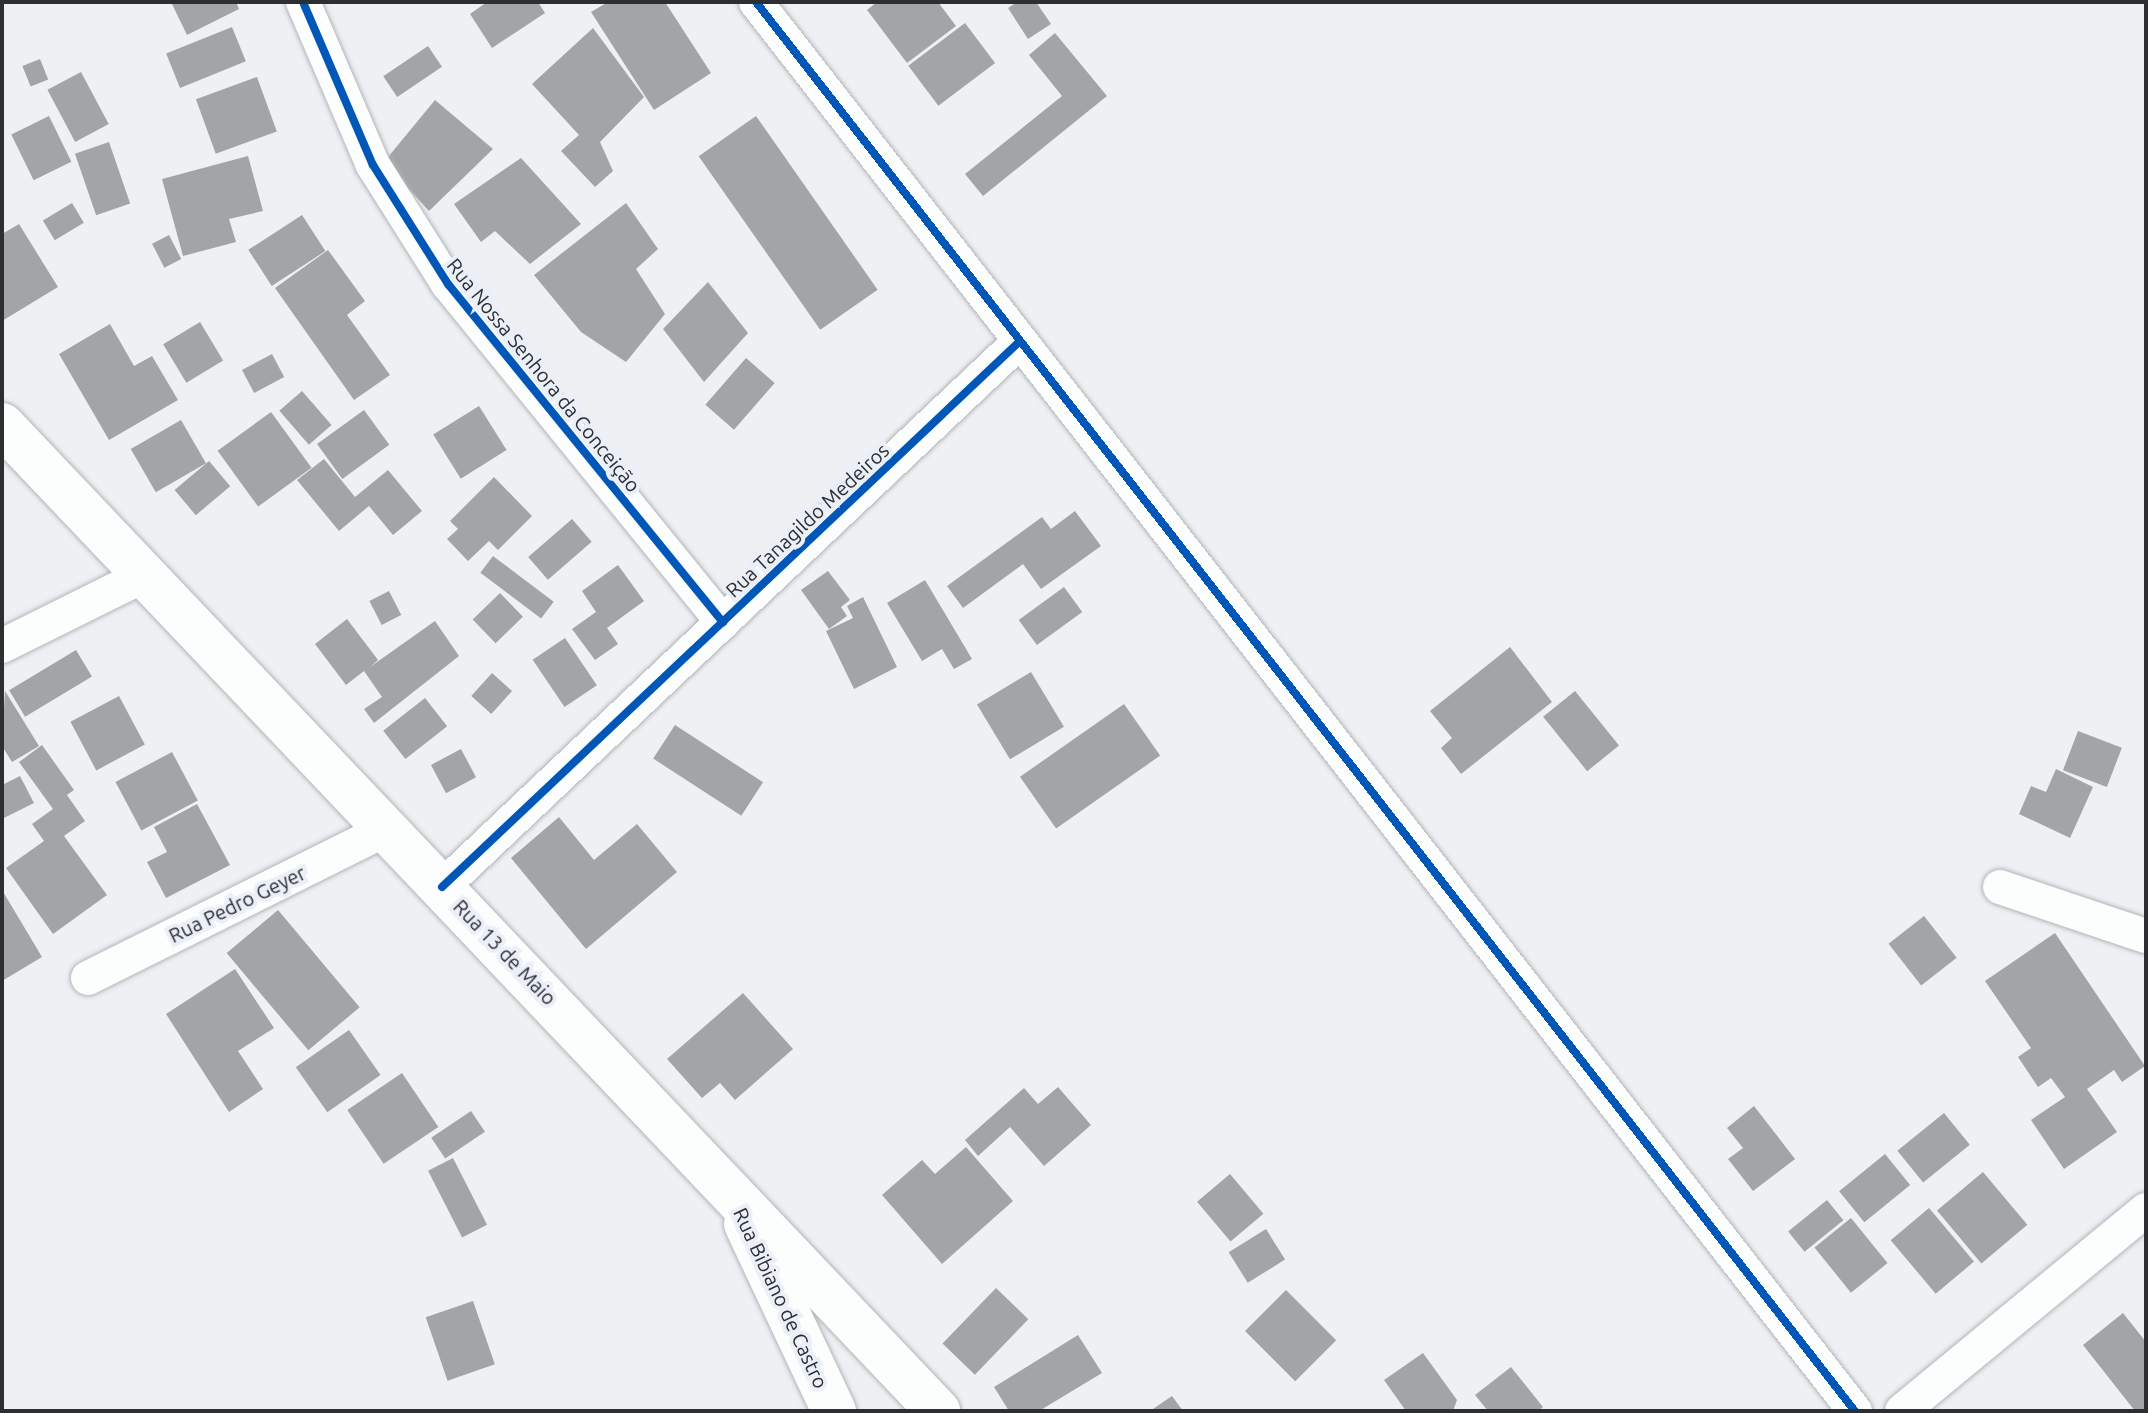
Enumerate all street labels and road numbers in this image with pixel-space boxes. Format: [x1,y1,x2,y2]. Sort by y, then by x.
street label: Rua Nossa Senhora da Conceição [442,253,646,497]
street label: Rua Tanagildo Medeiros [720,438,894,602]
street label: Rua Pedro Geyer [165,860,309,948]
street label: Rua 13 de Maio [449,894,561,1010]
street label: Rua Bibiano de Castro [729,1204,833,1392]

